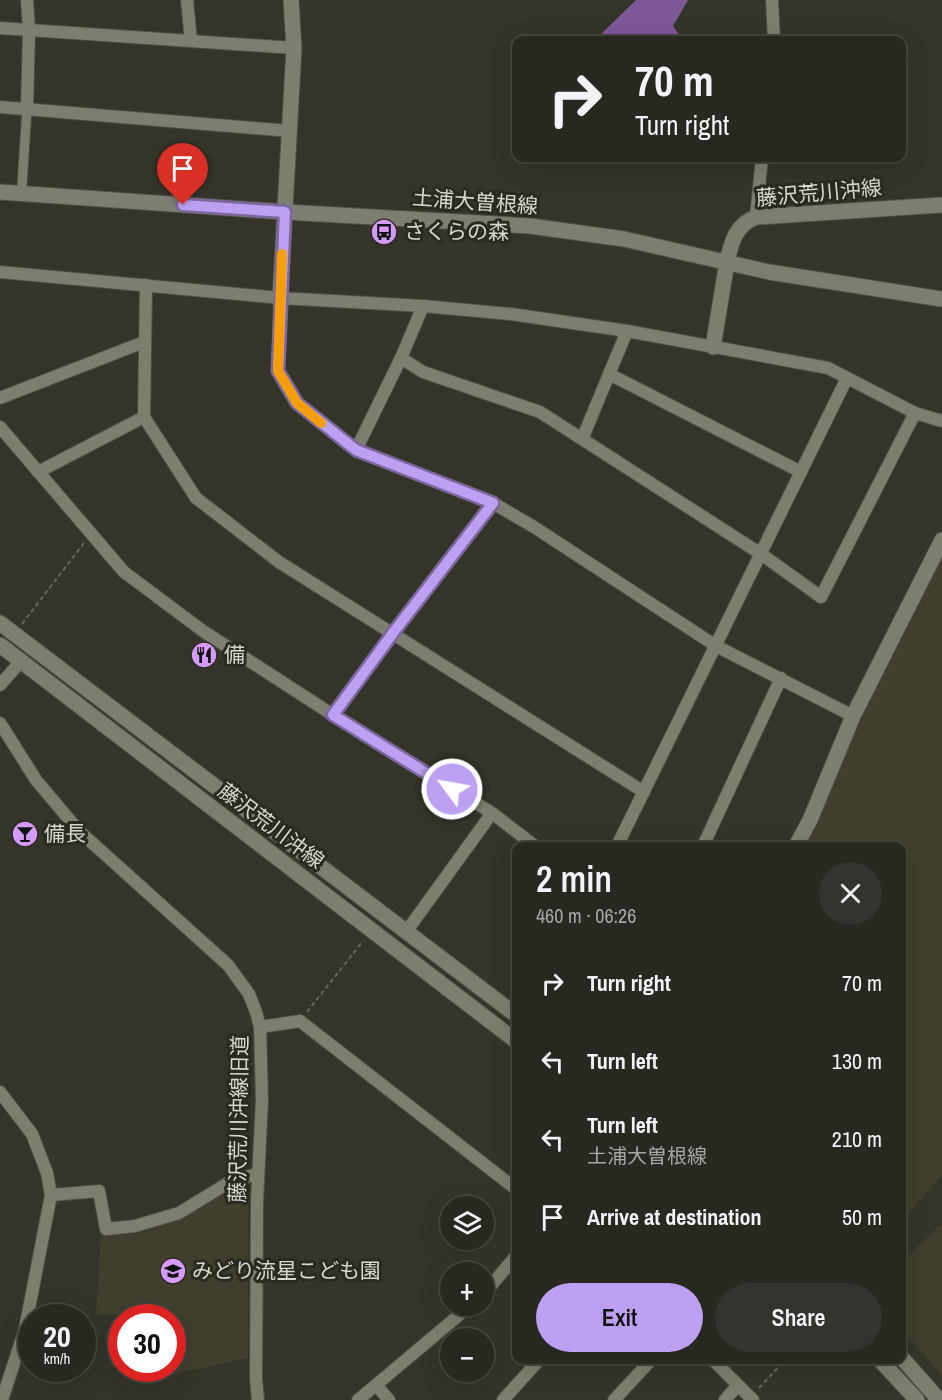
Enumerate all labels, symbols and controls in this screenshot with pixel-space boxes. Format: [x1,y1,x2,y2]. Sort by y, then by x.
text: 70 m [635,53,714,109]
icon: right [536,60,614,138]
text: Turn right [635,107,729,143]
pin [157,143,208,205]
icon: arrive [166,152,199,185]
street label: 藤沢荒川沖線 [755,173,883,212]
street label: 土浦大曽根線 [411,183,539,220]
bus stop icon: さくらの森 [369,217,399,247]
place label: さくらの森 [404,217,509,246]
restaurant icon: 備 [189,640,219,670]
place label: 備 [224,640,245,669]
position arrow [420,757,484,821]
street label: 藤沢荒川沖線 [212,776,330,875]
bar icon: 備長 [10,819,40,849]
place label: 備長 [44,819,86,848]
text: 2 min [536,855,612,903]
button: close [819,862,882,925]
text: 460 m · 06:26 [536,902,636,929]
icon: right [536,967,569,1000]
text: Turn right [587,968,671,998]
text: 70 m [842,968,882,998]
street label: 藤沢荒川沖線旧道 [223,1035,254,1203]
icon: left [536,1045,569,1078]
text: Turn left [587,1046,658,1076]
text: 130 m [832,1046,882,1076]
text: Turn left [587,1110,658,1140]
icon: left [536,1123,569,1156]
text: 210 m [832,1124,882,1154]
text: 土浦大曽根線 [587,1142,707,1169]
map controls [440,1196,494,1382]
button: layers [440,1196,494,1250]
icon: arrive [536,1201,569,1234]
text: Arrive at destination [587,1202,761,1232]
text: 50 m [842,1202,882,1232]
school or university icon: みどり流星こども園 [158,1256,188,1286]
place label: みどり流星こども園 [192,1256,381,1285]
button: + [440,1262,494,1316]
button: Exit [536,1283,703,1352]
button: Share [715,1283,882,1352]
speed limit sign: 30 [108,1304,186,1382]
text: 20 [43,1316,71,1356]
button: − [440,1328,494,1382]
text: km/h [44,1348,70,1369]

